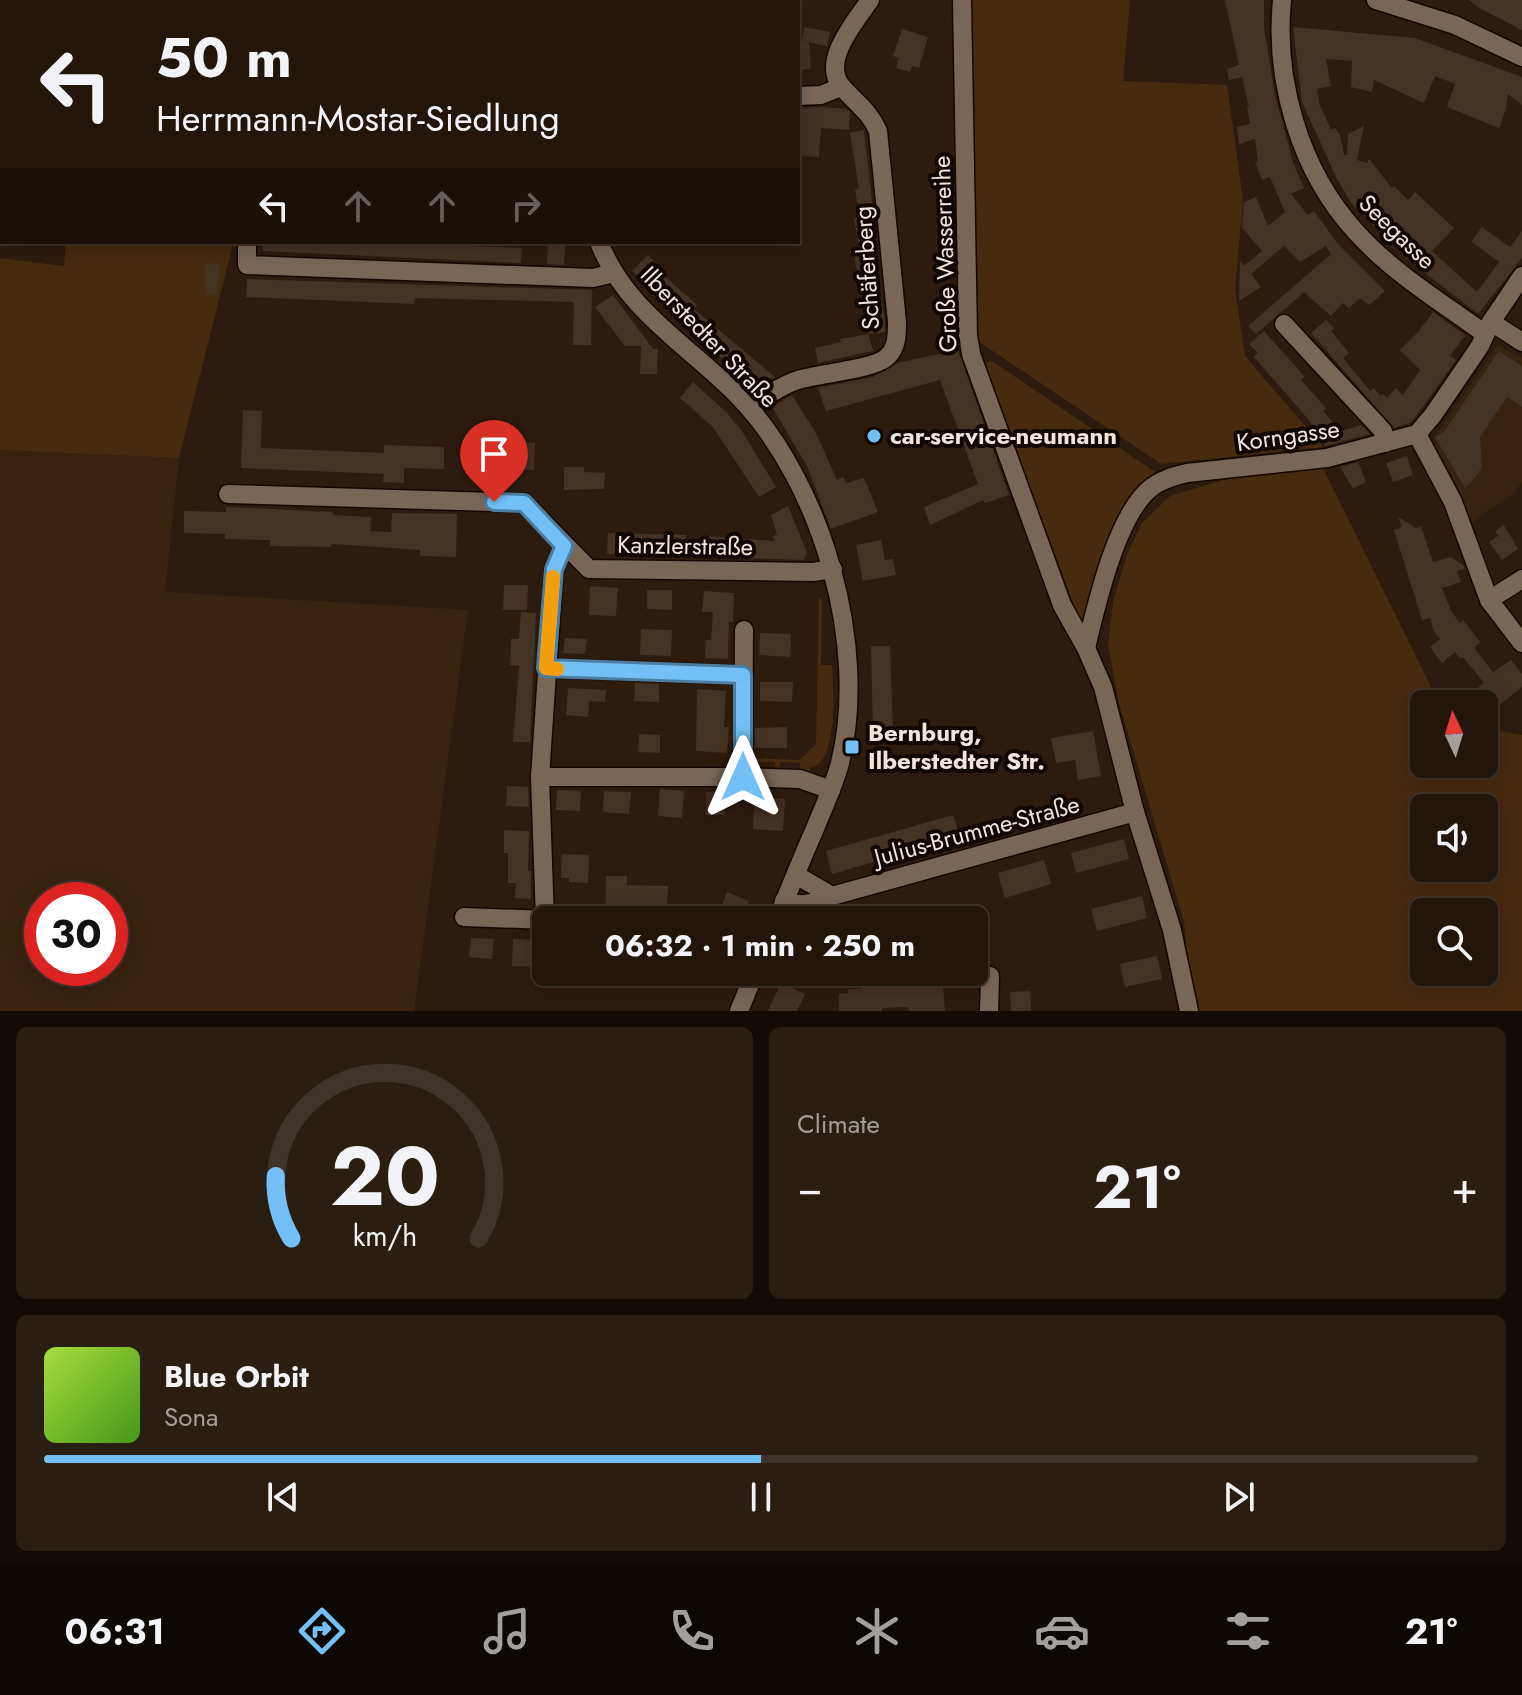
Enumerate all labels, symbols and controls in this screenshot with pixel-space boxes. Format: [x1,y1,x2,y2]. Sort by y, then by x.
text: 50 m [156,17,292,98]
icon: left [24,32,128,136]
text: Herrmann-Mostar-Siedlung [156,92,560,144]
street label: Große Wasserreihe [924,155,965,353]
icon: left [252,184,296,228]
icon: ahead [336,184,380,228]
icon: ahead [420,184,464,228]
icon: right [504,184,548,228]
street label: Seegasse [1351,186,1444,277]
street label: Schäferberg [845,205,888,331]
street label: Ilberstedter Straße [632,258,786,415]
street label: Korngasse [1234,411,1342,460]
place label: car-service-neumann [890,418,1117,453]
pin [460,420,528,502]
marker: car-service-neumann [865,427,883,445]
icon: arrive [472,432,516,476]
street label: Kanzlerstraße [617,527,753,564]
north arrow [1410,690,1498,778]
map controls [1410,690,1498,986]
place label: Bernburg, Ilberstedter Str. [868,715,1045,778]
position arrow [701,735,785,819]
marker: Bernburg, Ilberstedter Str. [843,738,861,756]
street label: Julius-Brumme-Straße [867,786,1083,876]
button: sound [1410,794,1498,882]
speed limit sign: 30 [24,882,128,986]
button: search [1410,898,1498,986]
text: 06:32 · 1 min · 250 m [605,924,915,967]
text: Climate [797,1105,880,1143]
text: 20 [330,1116,439,1236]
text: 21° [1093,1144,1181,1231]
text: − [797,1156,823,1220]
text: + [1451,1156,1478,1220]
text: km/h [352,1215,417,1257]
text: Blue Orbit [164,1355,309,1398]
text: Sona [164,1398,219,1436]
icon: previous [261,1475,305,1519]
icon: pause [739,1475,783,1519]
icon: next [1217,1475,1261,1519]
icon: directions [294,1603,350,1659]
icon: music [479,1603,535,1659]
icon: phone [664,1603,720,1659]
icon: climate [849,1603,905,1659]
icon: car [1034,1603,1090,1659]
icon: filters [1220,1603,1276,1659]
text: 06:31 [65,1605,165,1657]
text: 21° [1405,1605,1457,1657]

